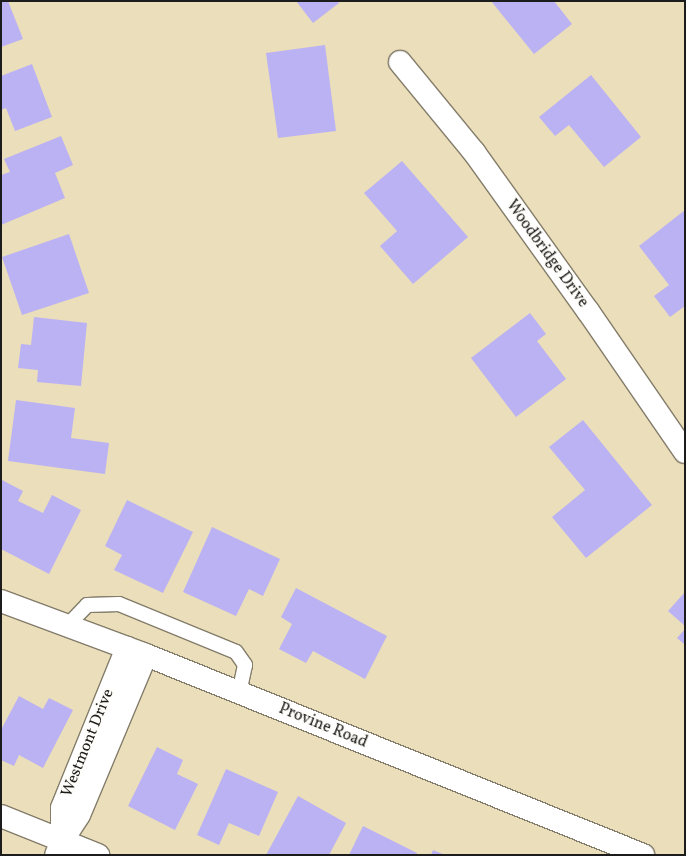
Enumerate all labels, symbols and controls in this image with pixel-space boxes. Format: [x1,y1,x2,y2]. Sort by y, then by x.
street label: Woodbridge Drive [502,197,592,311]
street label: Westmont Drive [58,686,118,800]
street label: Provine Road [276,699,370,753]

